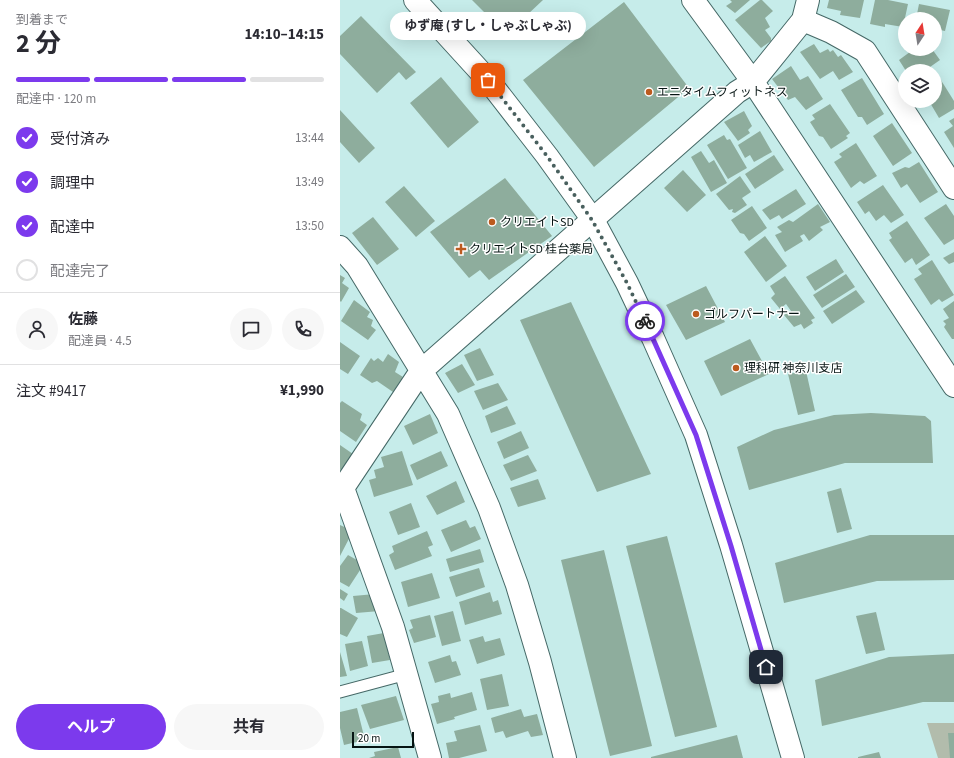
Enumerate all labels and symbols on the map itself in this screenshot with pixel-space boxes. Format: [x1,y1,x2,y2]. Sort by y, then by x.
callout: ゆず庵 (すし・しゃぶしゃぶ) [390,12,586,40]
north arrow [898,12,942,56]
pin [471,63,505,97]
place label: エニタイムフィットネス [657,84,788,101]
marker: エニタイムフィットネス [644,87,654,97]
place label: クリエイトSD [500,214,574,231]
marker: クリエイトSD [487,217,497,227]
place label: クリエイトSD 桂台薬局 [469,241,593,258]
marker: クリエイトSD 桂台薬局 [456,244,466,254]
courier [625,301,665,341]
place label: ゴルフパートナー [704,306,800,323]
marker: ゴルフパートナー [691,309,701,319]
place label: 理科研 神奈川支店 [744,360,842,377]
marker: 理科研 神奈川支店 [731,363,741,373]
pin [749,650,783,684]
scale bar [352,730,414,749]

